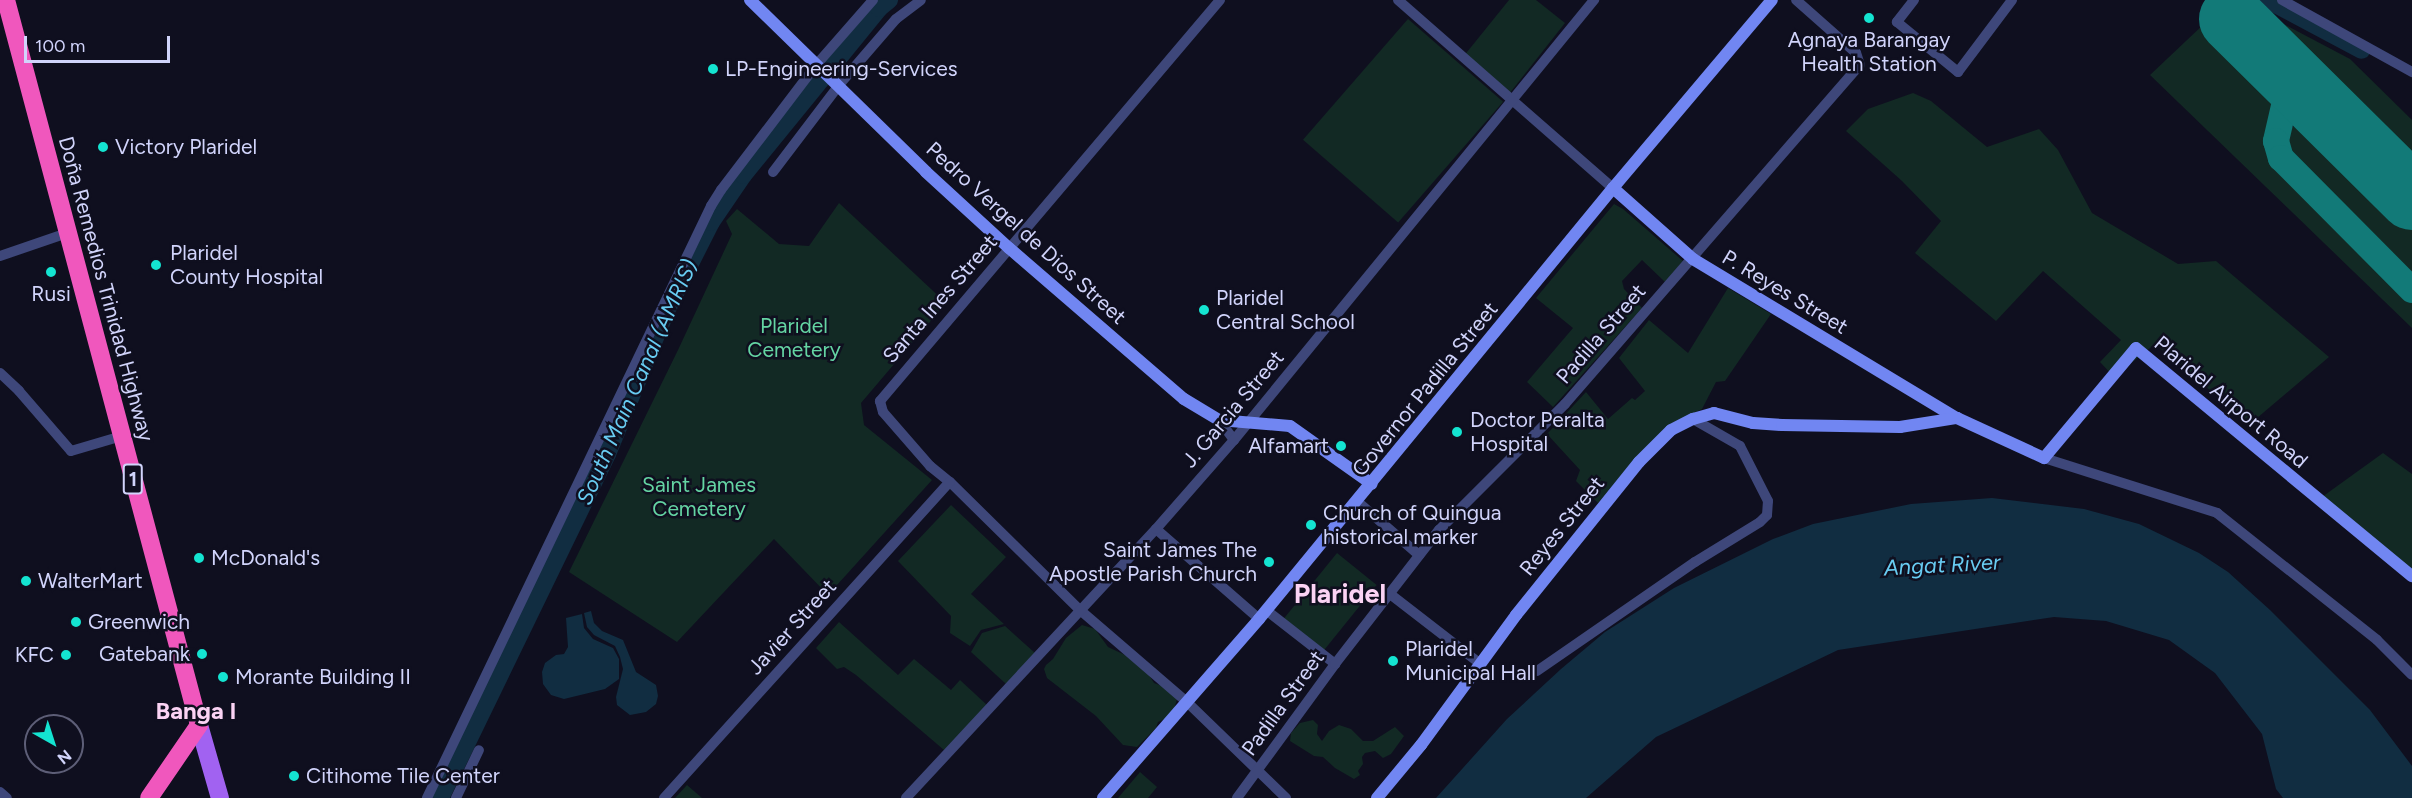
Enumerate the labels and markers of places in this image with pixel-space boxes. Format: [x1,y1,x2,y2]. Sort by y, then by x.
marker: Agnaya Barangay Health Station [1862,11,1876,25]
place label: Agnaya Barangay Health Station [1788,27,1950,77]
place label: LP-Engineering-Services [725,56,957,82]
marker: LP-Engineering-Services [706,62,720,76]
place label: Victory Plaridel [115,134,257,160]
marker: Victory Plaridel [96,140,110,154]
place label: Plaridel County Hospital [170,240,323,290]
marker: Plaridel County Hospital [147,256,165,274]
marker: Rusi [44,265,58,279]
place label: Rusi [31,281,71,307]
place label: Plaridel Central School [1216,285,1355,335]
marker: Plaridel Central School [1197,303,1211,317]
place label: Doctor Peralta Hospital [1470,407,1605,457]
marker: Doctor Peralta Hospital [1448,423,1466,441]
place label: Alfamart [1248,433,1329,459]
marker: Alfamart [1334,439,1348,453]
place label: Church of Quingua historical marker [1323,500,1501,550]
marker: Church of Quingua historical marker [1304,518,1318,532]
place label: Saint James The Apostle Parish Church [1049,537,1257,587]
place label: McDonald's [211,545,320,571]
marker: McDonald's [192,551,206,565]
marker: Saint James The Apostle Parish Church [1262,555,1276,569]
place label: WalterMart [38,568,143,594]
marker: WalterMart [19,574,33,588]
place label: Greenwich [88,609,190,635]
marker: Greenwich [69,615,83,629]
place label: Plaridel Municipal Hall [1405,636,1536,686]
place label: Gatebank [99,641,190,667]
place label: KFC [15,642,54,668]
marker: Gatebank [195,647,209,661]
marker: KFC [59,648,73,662]
marker: Plaridel Municipal Hall [1386,654,1400,668]
place label: Morante Building II [235,664,411,690]
marker: Morante Building II [216,670,230,684]
place label: Citihome Tile Center [306,763,500,789]
marker: Citihome Tile Center [287,769,301,783]

